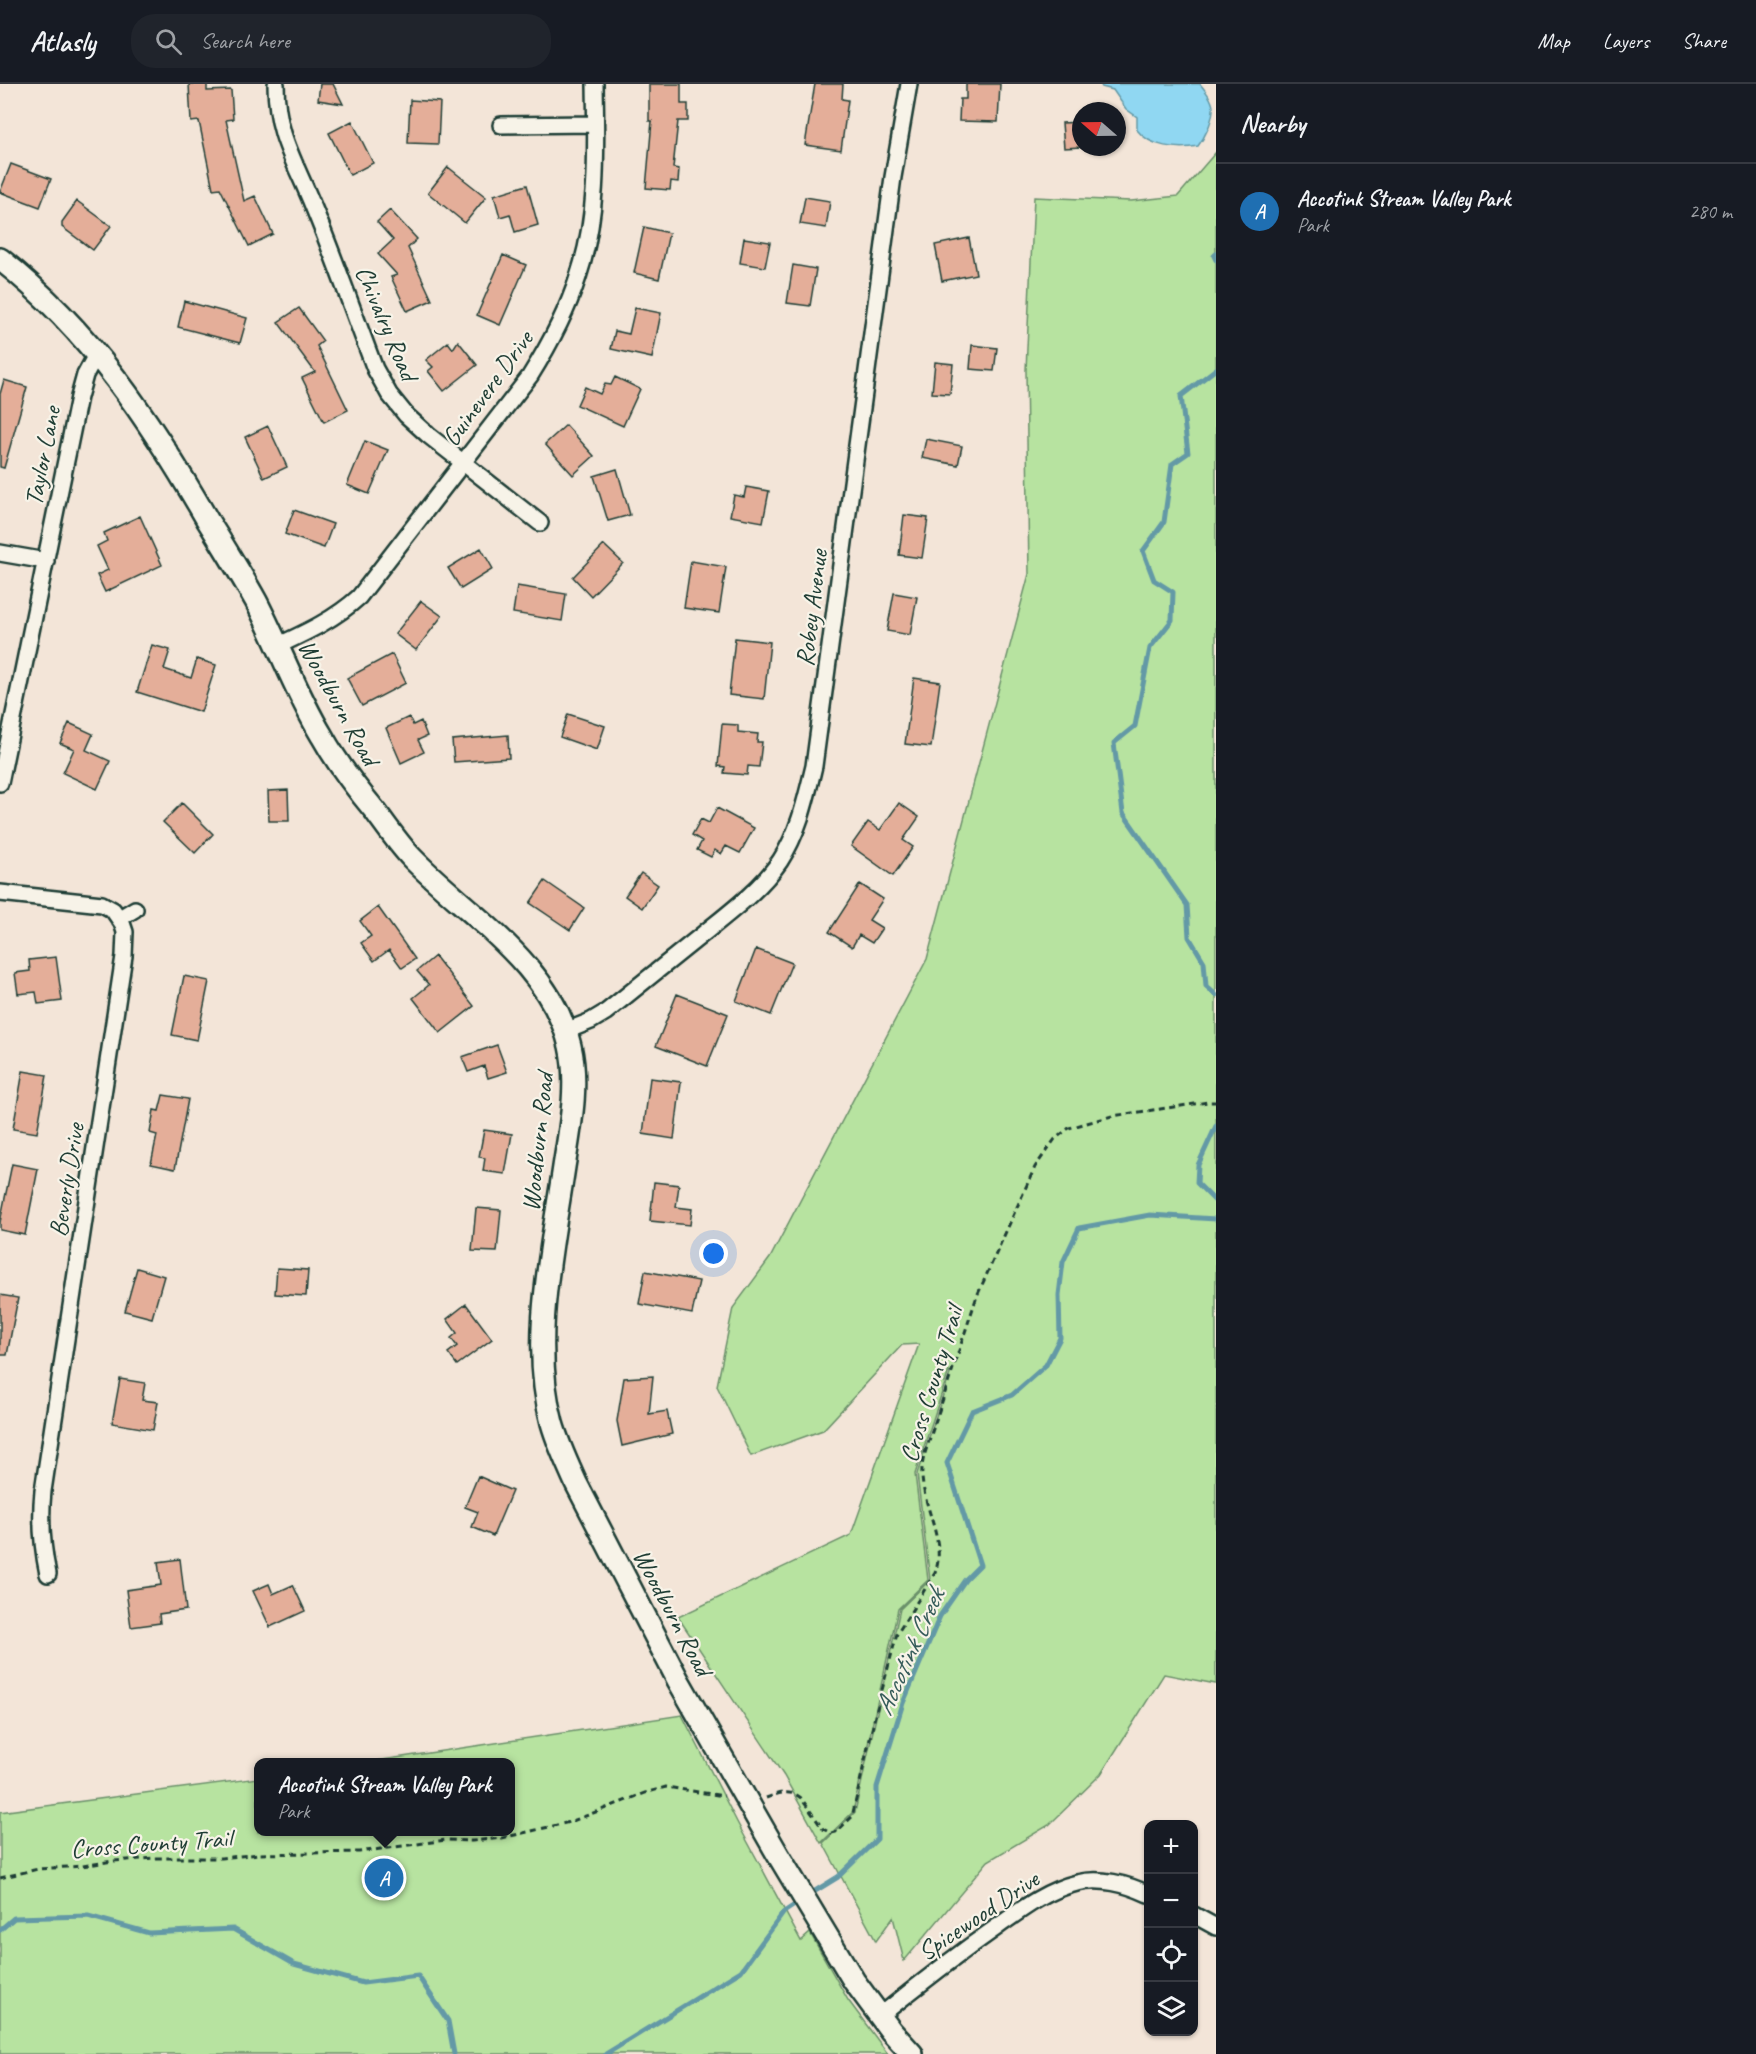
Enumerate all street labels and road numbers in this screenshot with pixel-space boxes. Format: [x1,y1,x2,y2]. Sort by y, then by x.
street label: Chivalry Road [348,261,427,389]
street label: Guinevere Drive [434,322,542,453]
street label: Taylor Lane [17,401,69,509]
street label: Robey Avenue [788,546,835,668]
street label: Woodburn Road [290,633,389,774]
street label: Woodburn Road [514,1067,562,1213]
street label: Beverly Drive [41,1120,92,1239]
street label: Cross County Trail [892,1298,972,1466]
street label: Woodburn Road [625,1543,722,1685]
street label: Cross County Trail [69,1821,237,1866]
street label: Spicewood Drive [911,1862,1047,1968]

